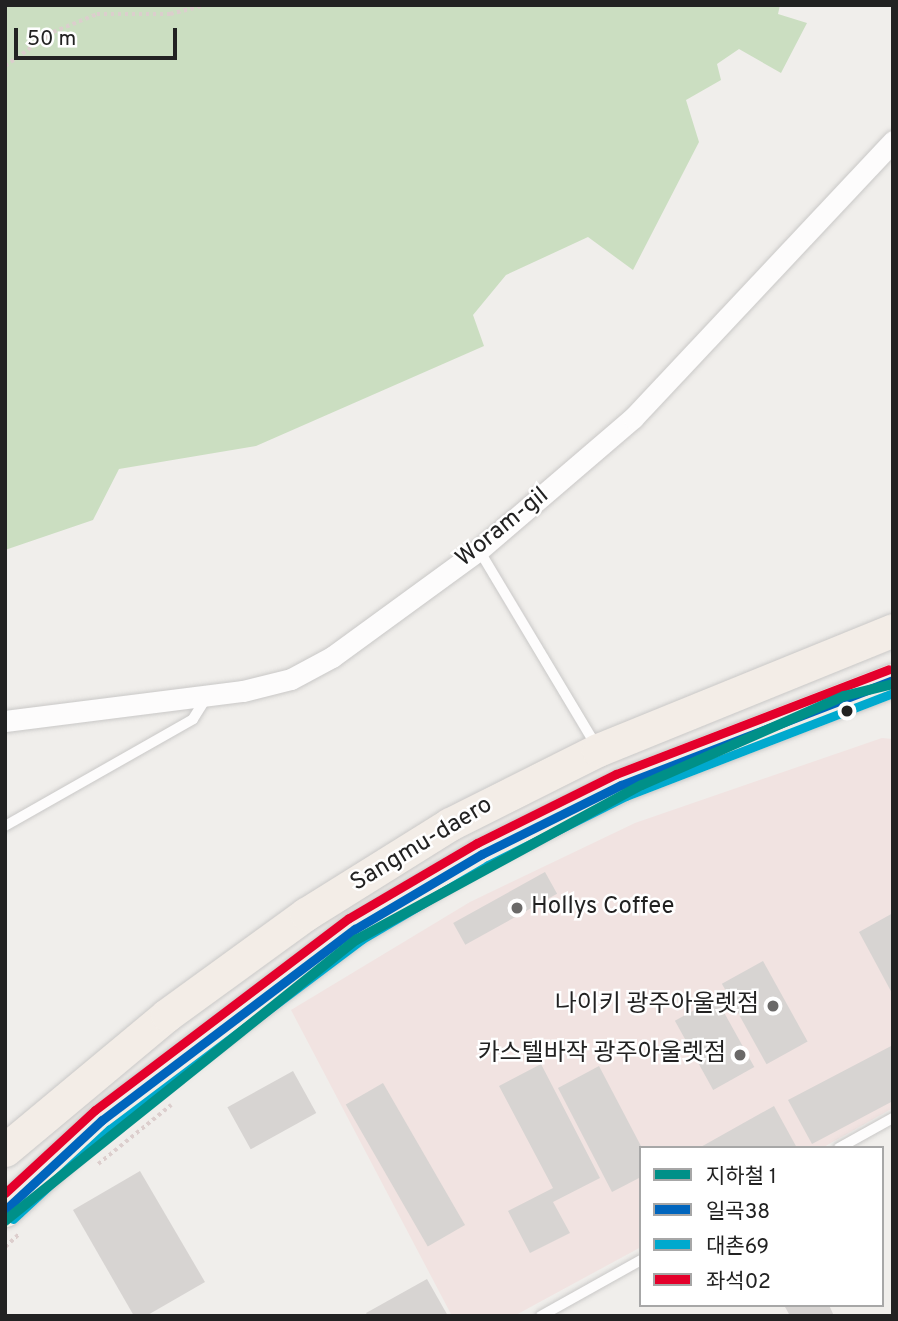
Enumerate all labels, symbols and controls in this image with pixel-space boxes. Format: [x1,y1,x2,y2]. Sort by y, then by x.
scale bar [18,14,180,58]
text: 50 m [27,26,76,53]
street label: Woram-gil [451,482,555,574]
unlabelled marker [840,704,854,718]
street label: Sangmu-daero [346,791,498,899]
place label: Hollys Coffee [531,894,674,922]
marker: Hollys Coffee [509,900,525,916]
place label: 나이키 광주아울렛점 [555,992,759,1020]
marker: 나이키 광주아울렛점 [765,998,781,1014]
place label: 카스텔바작 광주아울렛점 [477,1041,726,1069]
marker: 카스텔바작 광주아울렛점 [732,1047,748,1063]
legend [639,1146,884,1307]
text: 지하철 1 [706,1164,777,1191]
text: 일곡38 [706,1199,770,1226]
text: 대촌69 [706,1234,769,1261]
text: 좌석02 [706,1269,771,1296]

